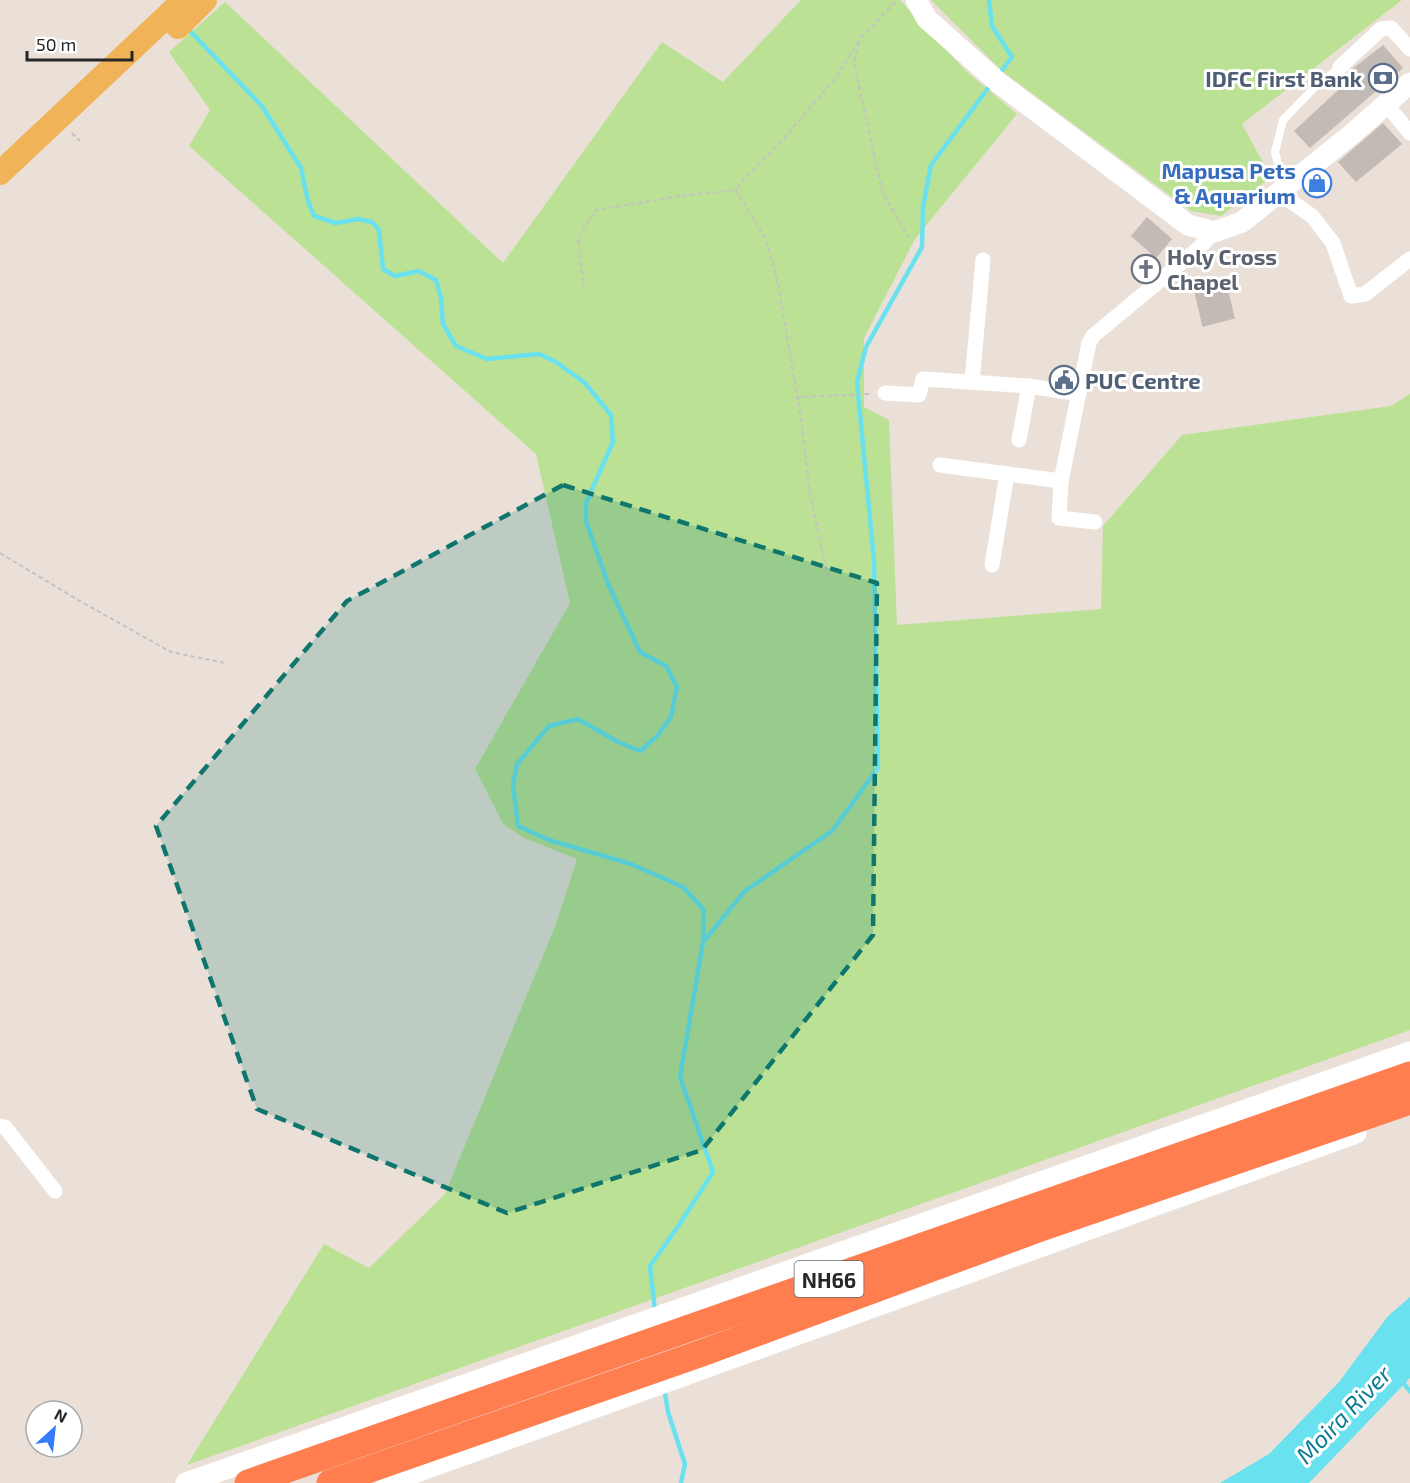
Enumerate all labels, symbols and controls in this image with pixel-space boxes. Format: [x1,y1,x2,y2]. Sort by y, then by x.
scale bar [27,24,132,62]
text: 50 m [36,33,76,55]
bank icon: IDFC First Bank [1367,62,1399,94]
place label: IDFC First Bank [1205,65,1363,91]
place label: Mapusa Pets & Aquarium [1161,157,1296,208]
shop icon: Mapusa Pets & Aquarium [1301,167,1333,199]
place label: Holy Cross Chapel [1167,243,1277,294]
church icon: Holy Cross Chapel [1130,253,1162,285]
public building icon: PUC Centre [1048,364,1080,396]
place label: PUC Centre [1085,367,1201,393]
road number: NH66 [794,1261,864,1297]
water label: Moira River [1289,1359,1397,1469]
north arrow [24,1399,84,1459]
text: N [52,1404,71,1426]

